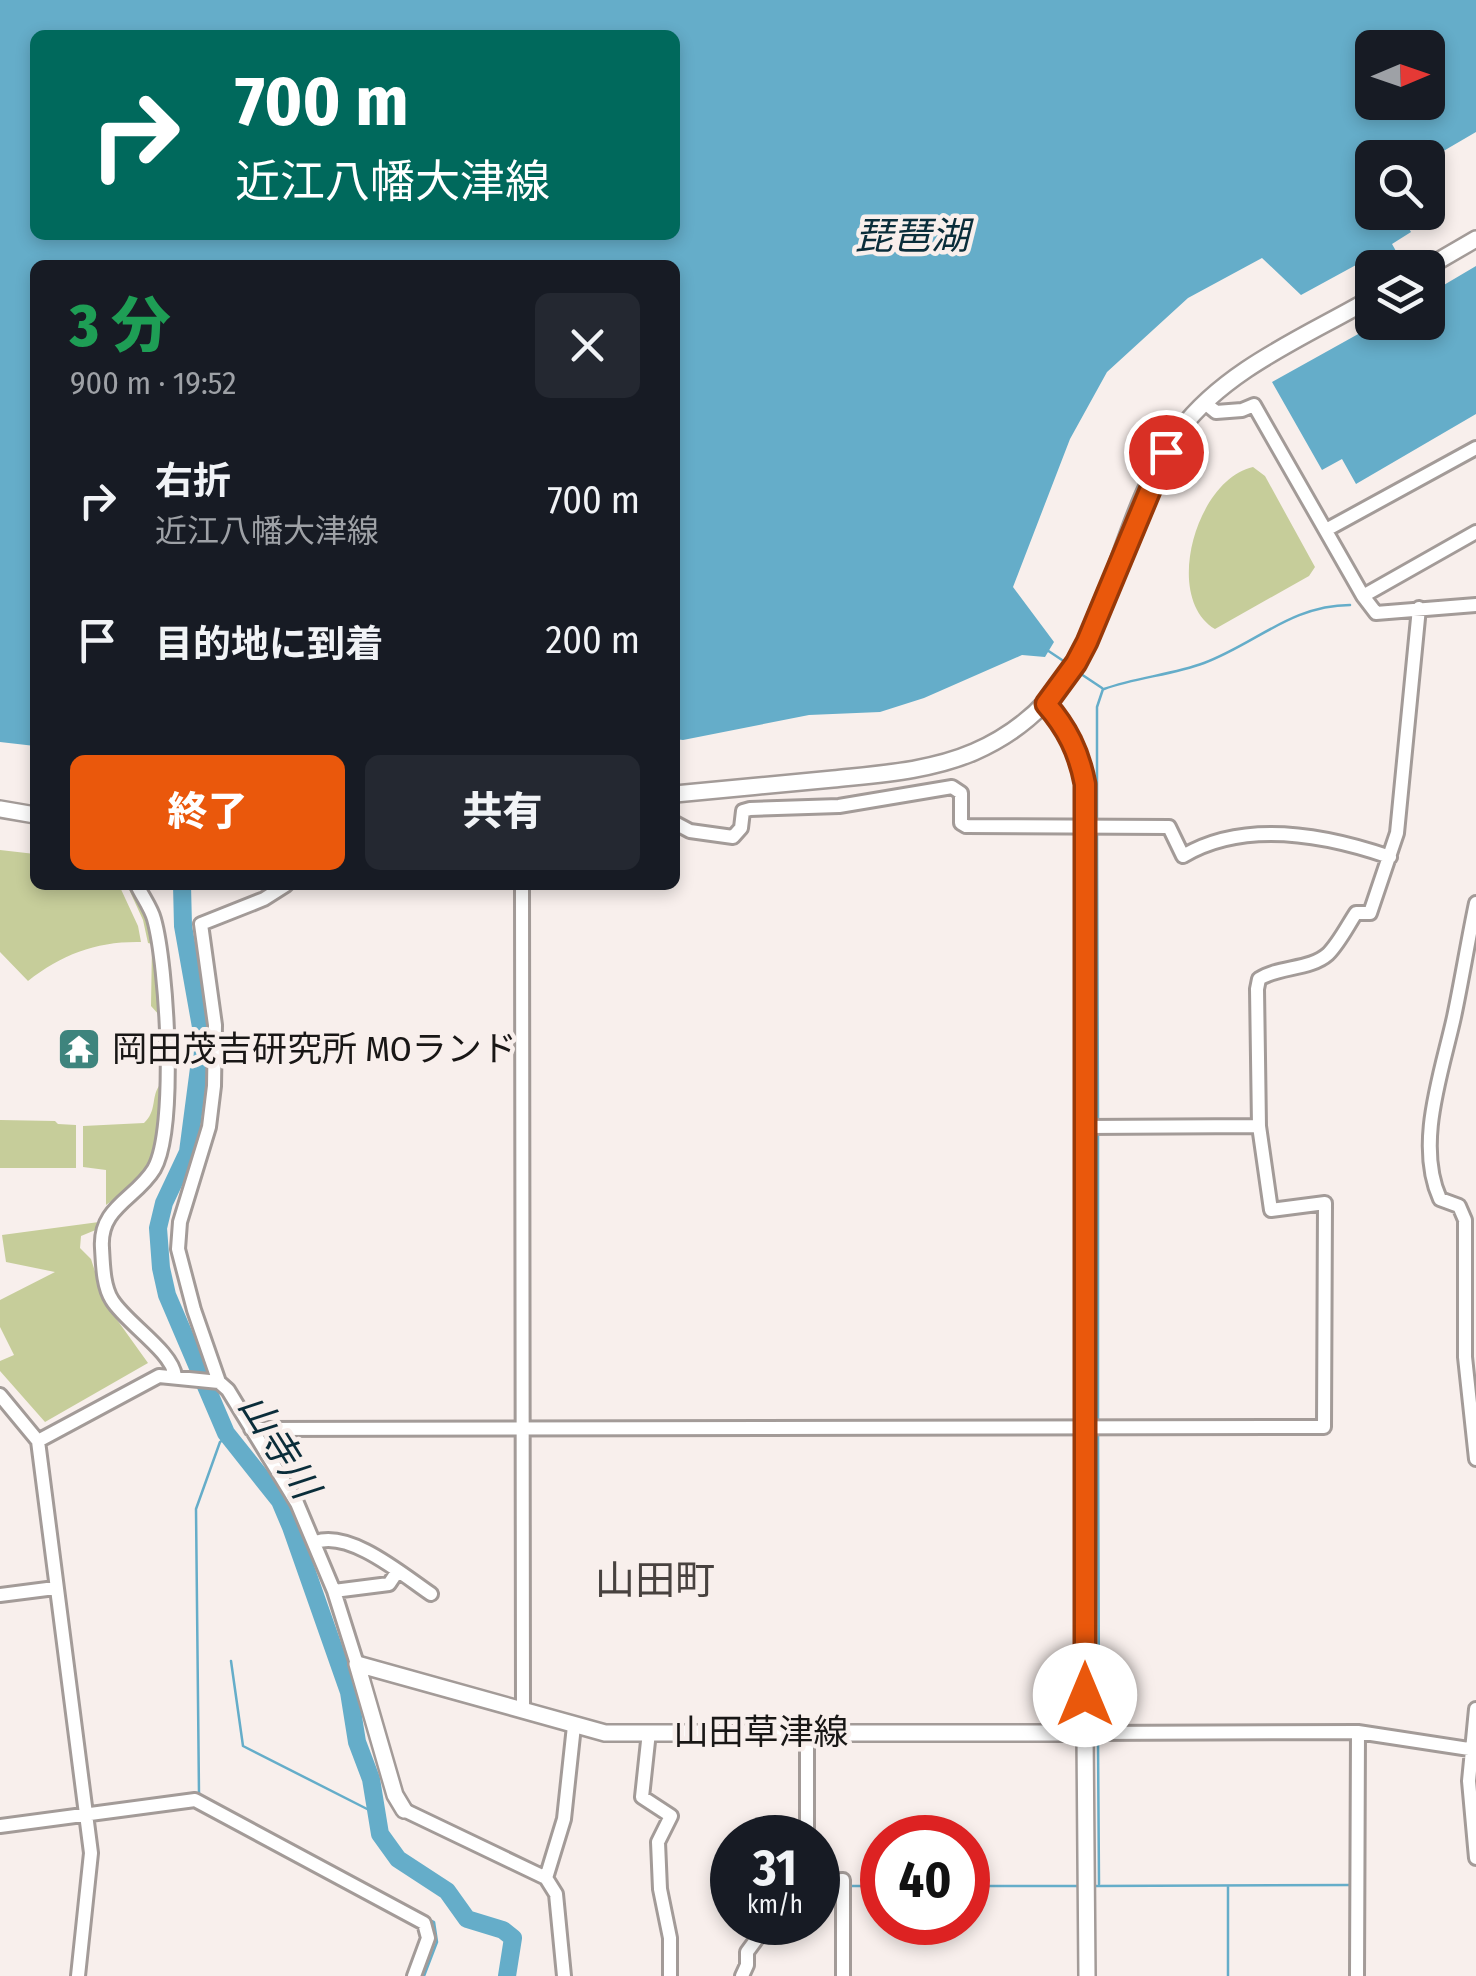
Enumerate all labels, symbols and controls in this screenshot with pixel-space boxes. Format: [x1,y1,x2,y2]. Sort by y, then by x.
north arrow [1355,30,1445,120]
map controls [1355,30,1445,340]
text: 700 m [235,60,409,144]
icon: right [70,70,200,200]
button: search [1355,140,1445,230]
text: 近江八幡大津線 [235,155,550,209]
water label: 琵琶湖 [855,213,974,259]
button: layers [1355,250,1445,340]
text: 3 分 [70,290,171,362]
button: close [535,293,640,398]
text: 900 m · 19:52 [70,364,236,402]
pin [1124,410,1209,495]
icon: arrive [1139,425,1194,480]
text: 右折 [155,458,231,504]
icon: right [70,473,125,528]
text: 700 m [547,477,640,523]
text: 近江八幡大津線 [155,512,379,550]
icon: arrive [70,613,125,668]
text: 200 m [545,617,640,663]
text: 目的地に到着 [155,621,383,667]
button: 終了 [70,755,345,870]
button: 共有 [365,755,640,870]
temple icon: 岡田茂吉研究所 MOランド [56,1026,102,1072]
place label: 岡田茂吉研究所 MOランド [112,1028,517,1070]
water label: 山寺川 [229,1385,331,1510]
district label: 山田町 [595,1557,715,1605]
position arrow [1033,1643,1137,1747]
street label: 山田草津線 [673,1711,849,1753]
speed limit sign: 40 [860,1815,990,1945]
text: 31 [753,1838,797,1898]
text: km/h [747,1890,803,1920]

